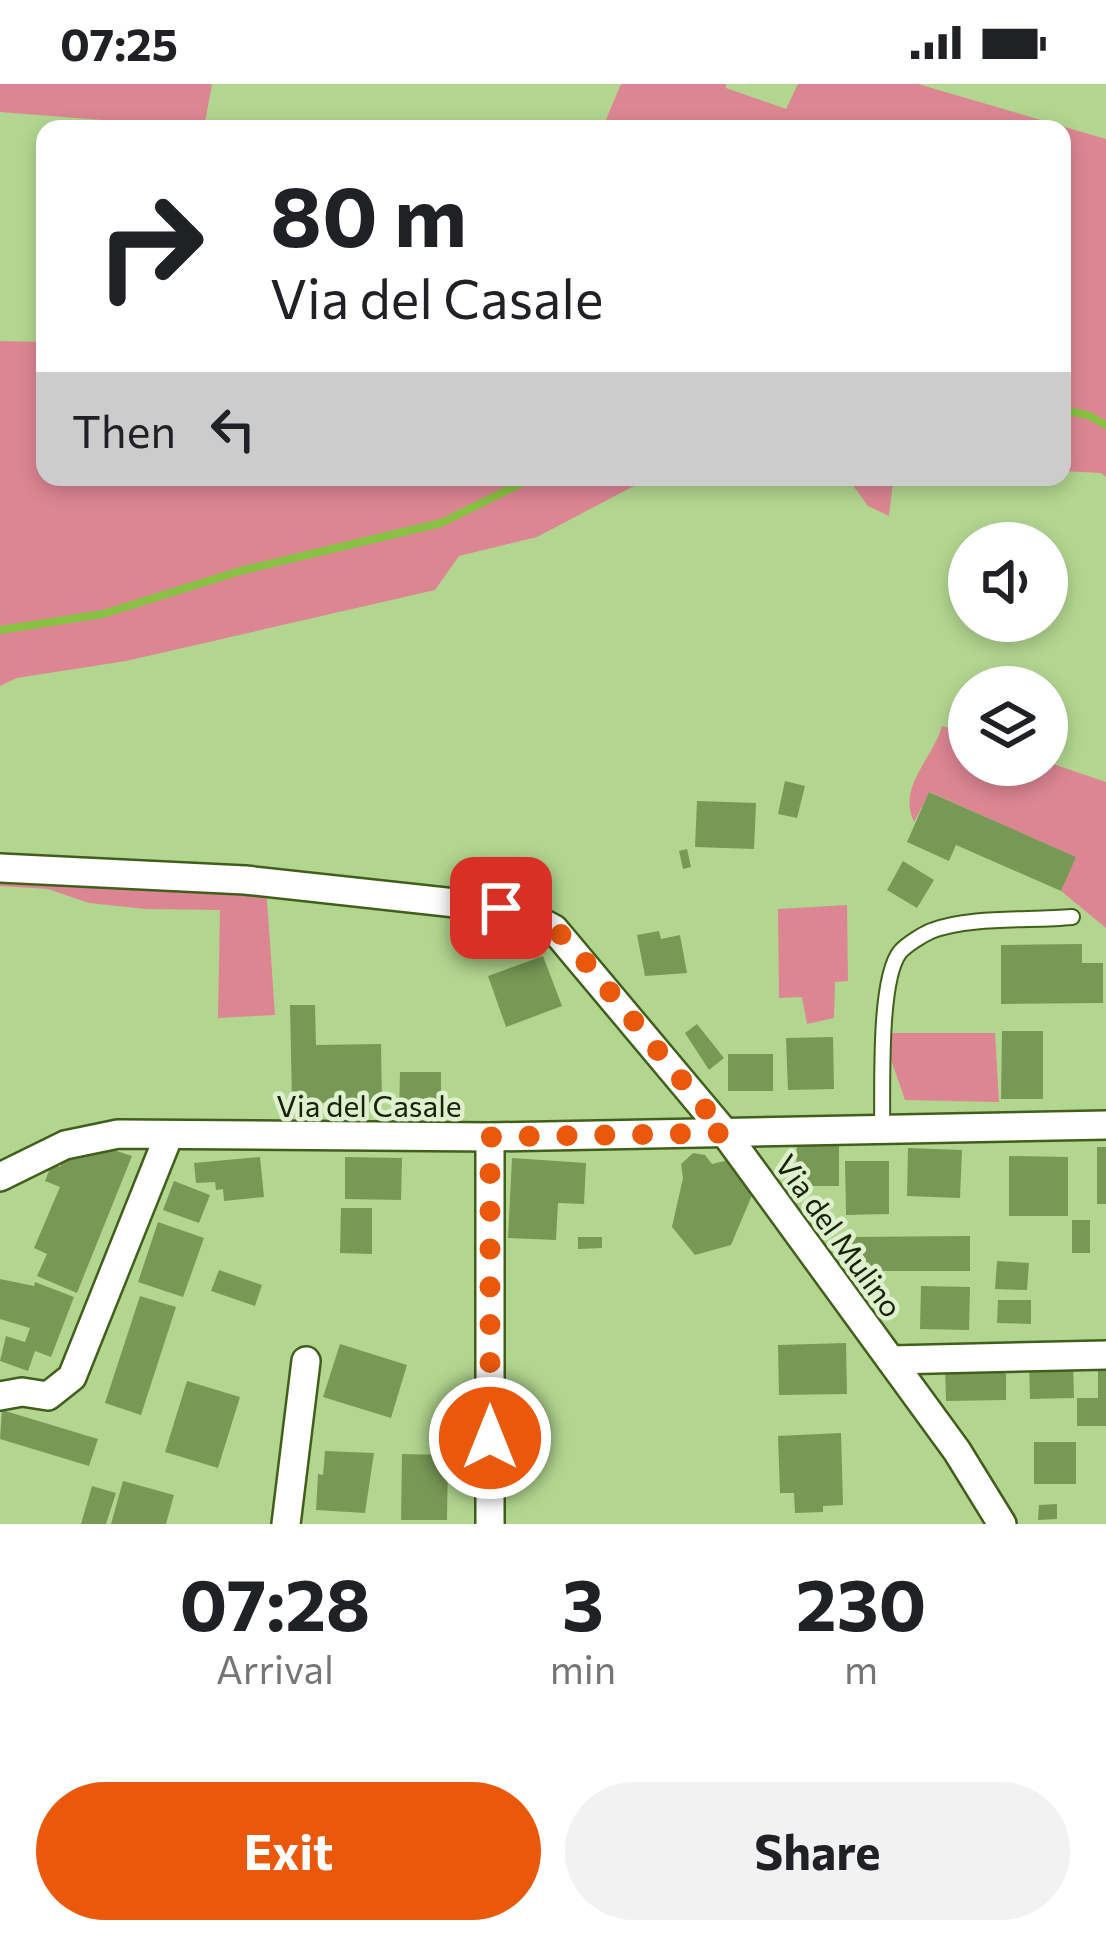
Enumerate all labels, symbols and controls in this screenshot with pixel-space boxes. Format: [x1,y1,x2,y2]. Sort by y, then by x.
text: 07:25 [60,15,178,70]
text: 80 m [270,162,467,264]
icon: right [72,168,228,324]
text: Via del Casale [270,264,604,330]
icon: left [200,396,266,462]
text: Then [72,402,176,457]
map controls [948,522,1068,786]
button: sound [948,522,1068,642]
button: layers [948,666,1068,786]
pin [450,857,552,959]
icon: arrive [468,875,534,941]
street label: Via del Casale [276,1086,462,1123]
street label: Via del Mulino [769,1146,911,1324]
position arrow [427,1375,553,1501]
text: 07:28 [179,1558,370,1646]
text: 3 [562,1558,604,1646]
text: 230 [796,1558,926,1646]
text: Arrival [216,1644,334,1692]
text: min [550,1644,616,1692]
text: m [844,1644,878,1692]
button: Exit [36,1782,541,1920]
button: Share [565,1782,1070,1920]

